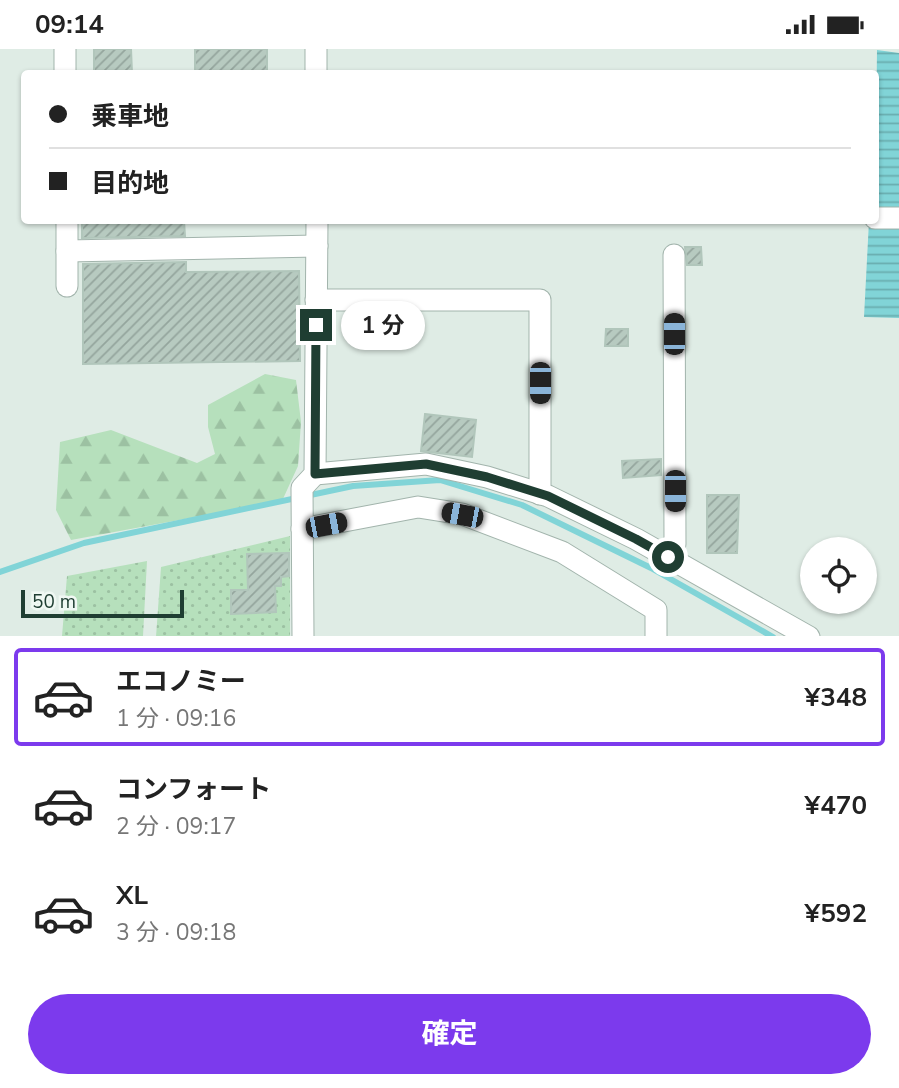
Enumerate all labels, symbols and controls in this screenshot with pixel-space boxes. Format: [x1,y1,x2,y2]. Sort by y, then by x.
text: 09:14 [35,7,104,42]
text: 乗車地 [91,99,169,134]
text: 目的地 [91,166,169,201]
callout: 1 分 [340,301,424,349]
route end [300,309,332,341]
text: 1 分 [361,310,405,341]
car [664,313,685,355]
car [530,362,551,404]
car [665,470,686,512]
car [440,501,485,529]
car [304,511,349,539]
map controls [800,537,877,614]
button: locate [800,537,877,614]
route start [652,541,684,573]
scale bar [21,587,184,619]
text: 50 m [32,589,76,615]
text: エコノミー [116,664,246,699]
icon: car [32,666,95,729]
text: ¥348 [805,680,867,715]
text: 1 分 · 09:16 [116,703,236,734]
text: コンフォート [116,772,271,807]
icon: car [32,774,95,837]
text: ¥470 [805,788,867,823]
text: 2 分 · 09:17 [116,811,236,842]
text: XL [116,878,148,913]
icon: car [32,882,95,945]
text: ¥592 [805,896,867,931]
text: 3 分 · 09:18 [116,917,236,948]
button: 確定 [28,994,871,1074]

